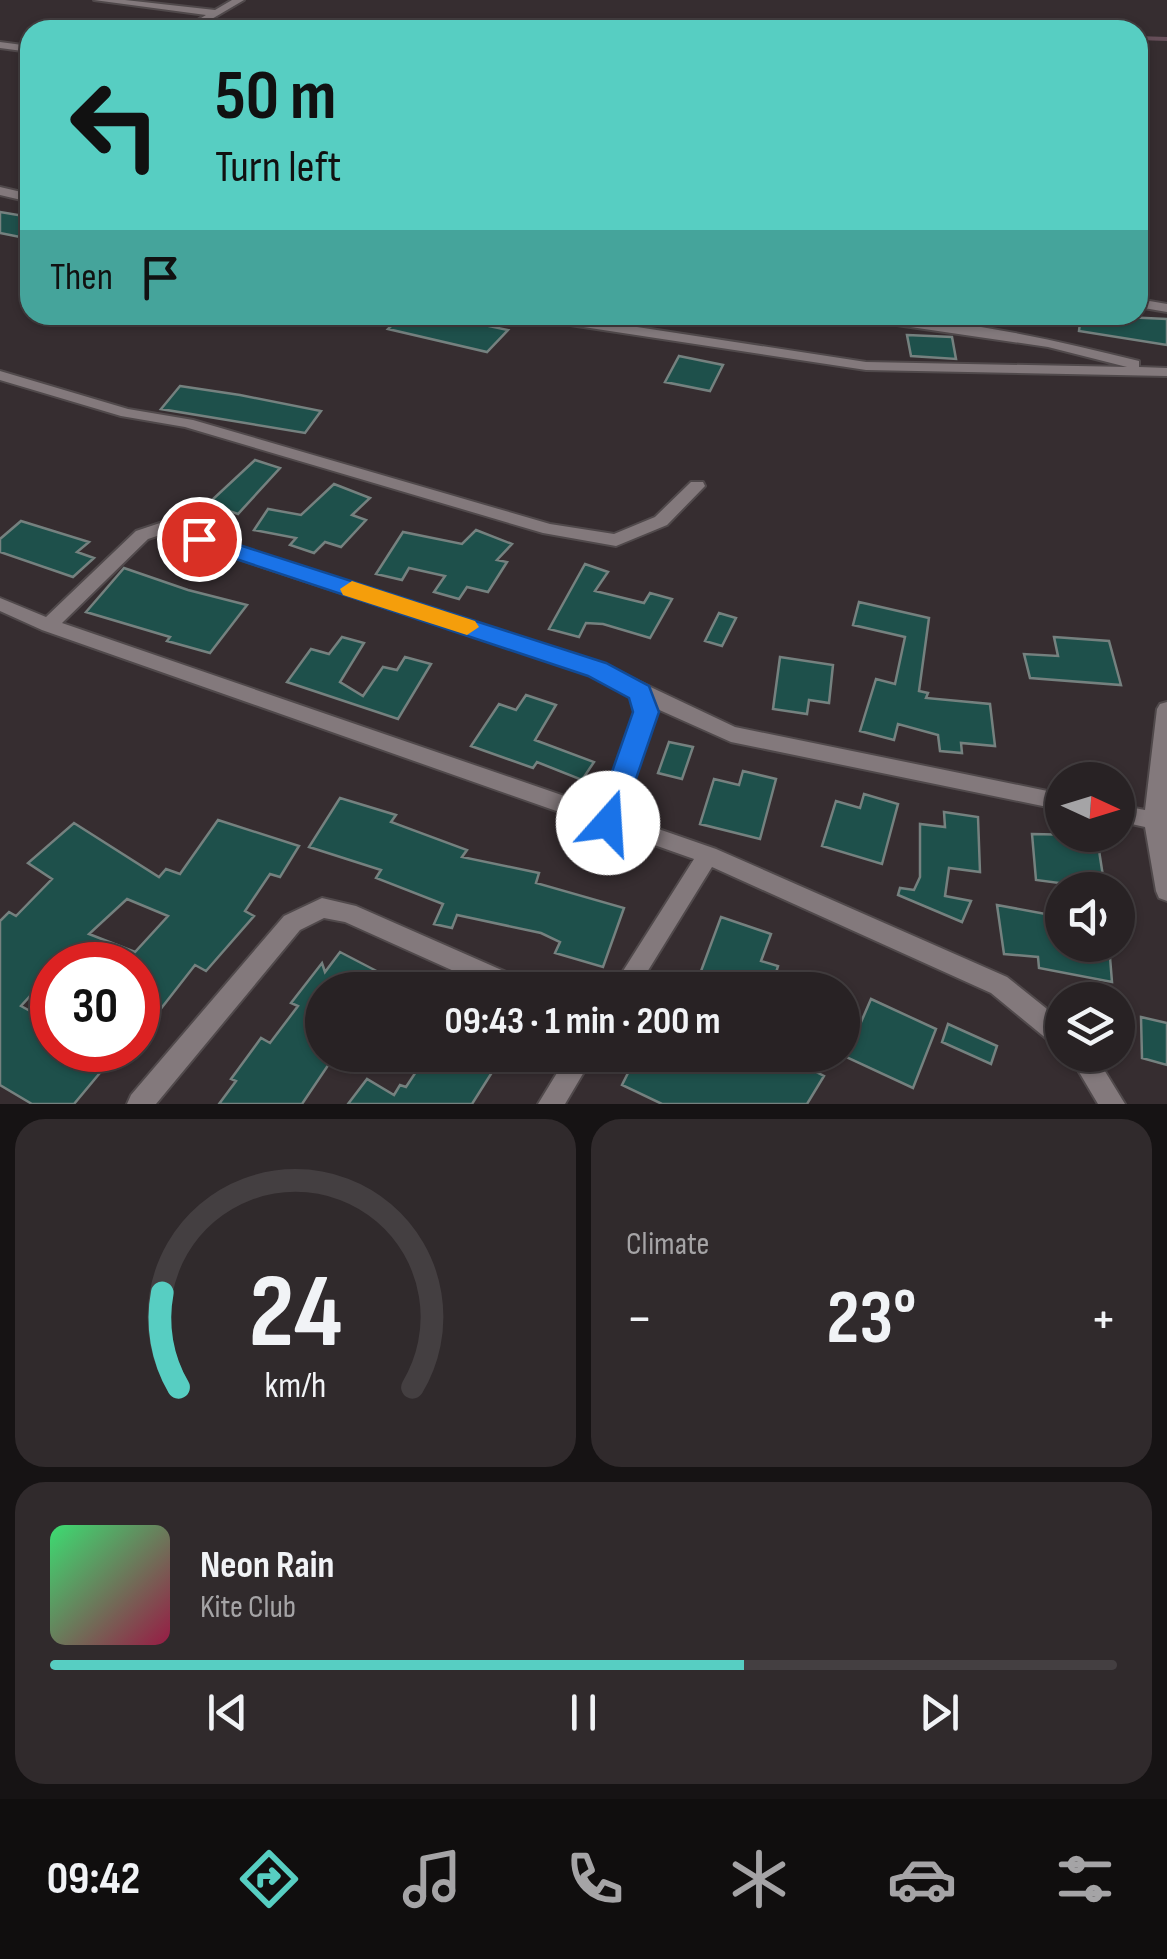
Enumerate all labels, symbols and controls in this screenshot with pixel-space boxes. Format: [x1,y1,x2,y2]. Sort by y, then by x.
text: 50 m [215,55,336,139]
icon: left [50,60,180,190]
text: Turn left [215,140,341,195]
icon: arrive [133,250,188,305]
text: Then [50,255,113,300]
pin [157,497,242,582]
icon: arrive [172,512,227,567]
north arrow [1045,762,1135,852]
map controls [1045,762,1135,1072]
position arrow [556,771,660,875]
button: sound [1045,872,1135,962]
speed limit sign: 30 [30,942,160,1072]
button: layers [1045,982,1135,1072]
text: 09:43 · 1 min · 200 m [445,999,720,1044]
text: Climate [626,1225,709,1264]
text: 24 [249,1251,342,1376]
text: 23° [826,1274,917,1365]
text: − [626,1286,653,1353]
text: + [1090,1286,1117,1353]
text: km/h [265,1365,326,1408]
text: Neon Rain [200,1543,334,1588]
text: Kite Club [200,1588,296,1627]
icon: previous [200,1685,255,1740]
icon: pause [556,1685,611,1740]
icon: next [912,1685,967,1740]
icon: directions [234,1844,304,1914]
icon: music [397,1844,467,1914]
icon: phone [560,1844,630,1914]
icon: climate [724,1844,794,1914]
icon: car [887,1844,957,1914]
icon: filters [1050,1844,1120,1914]
text: 09:42 [47,1852,140,1907]

